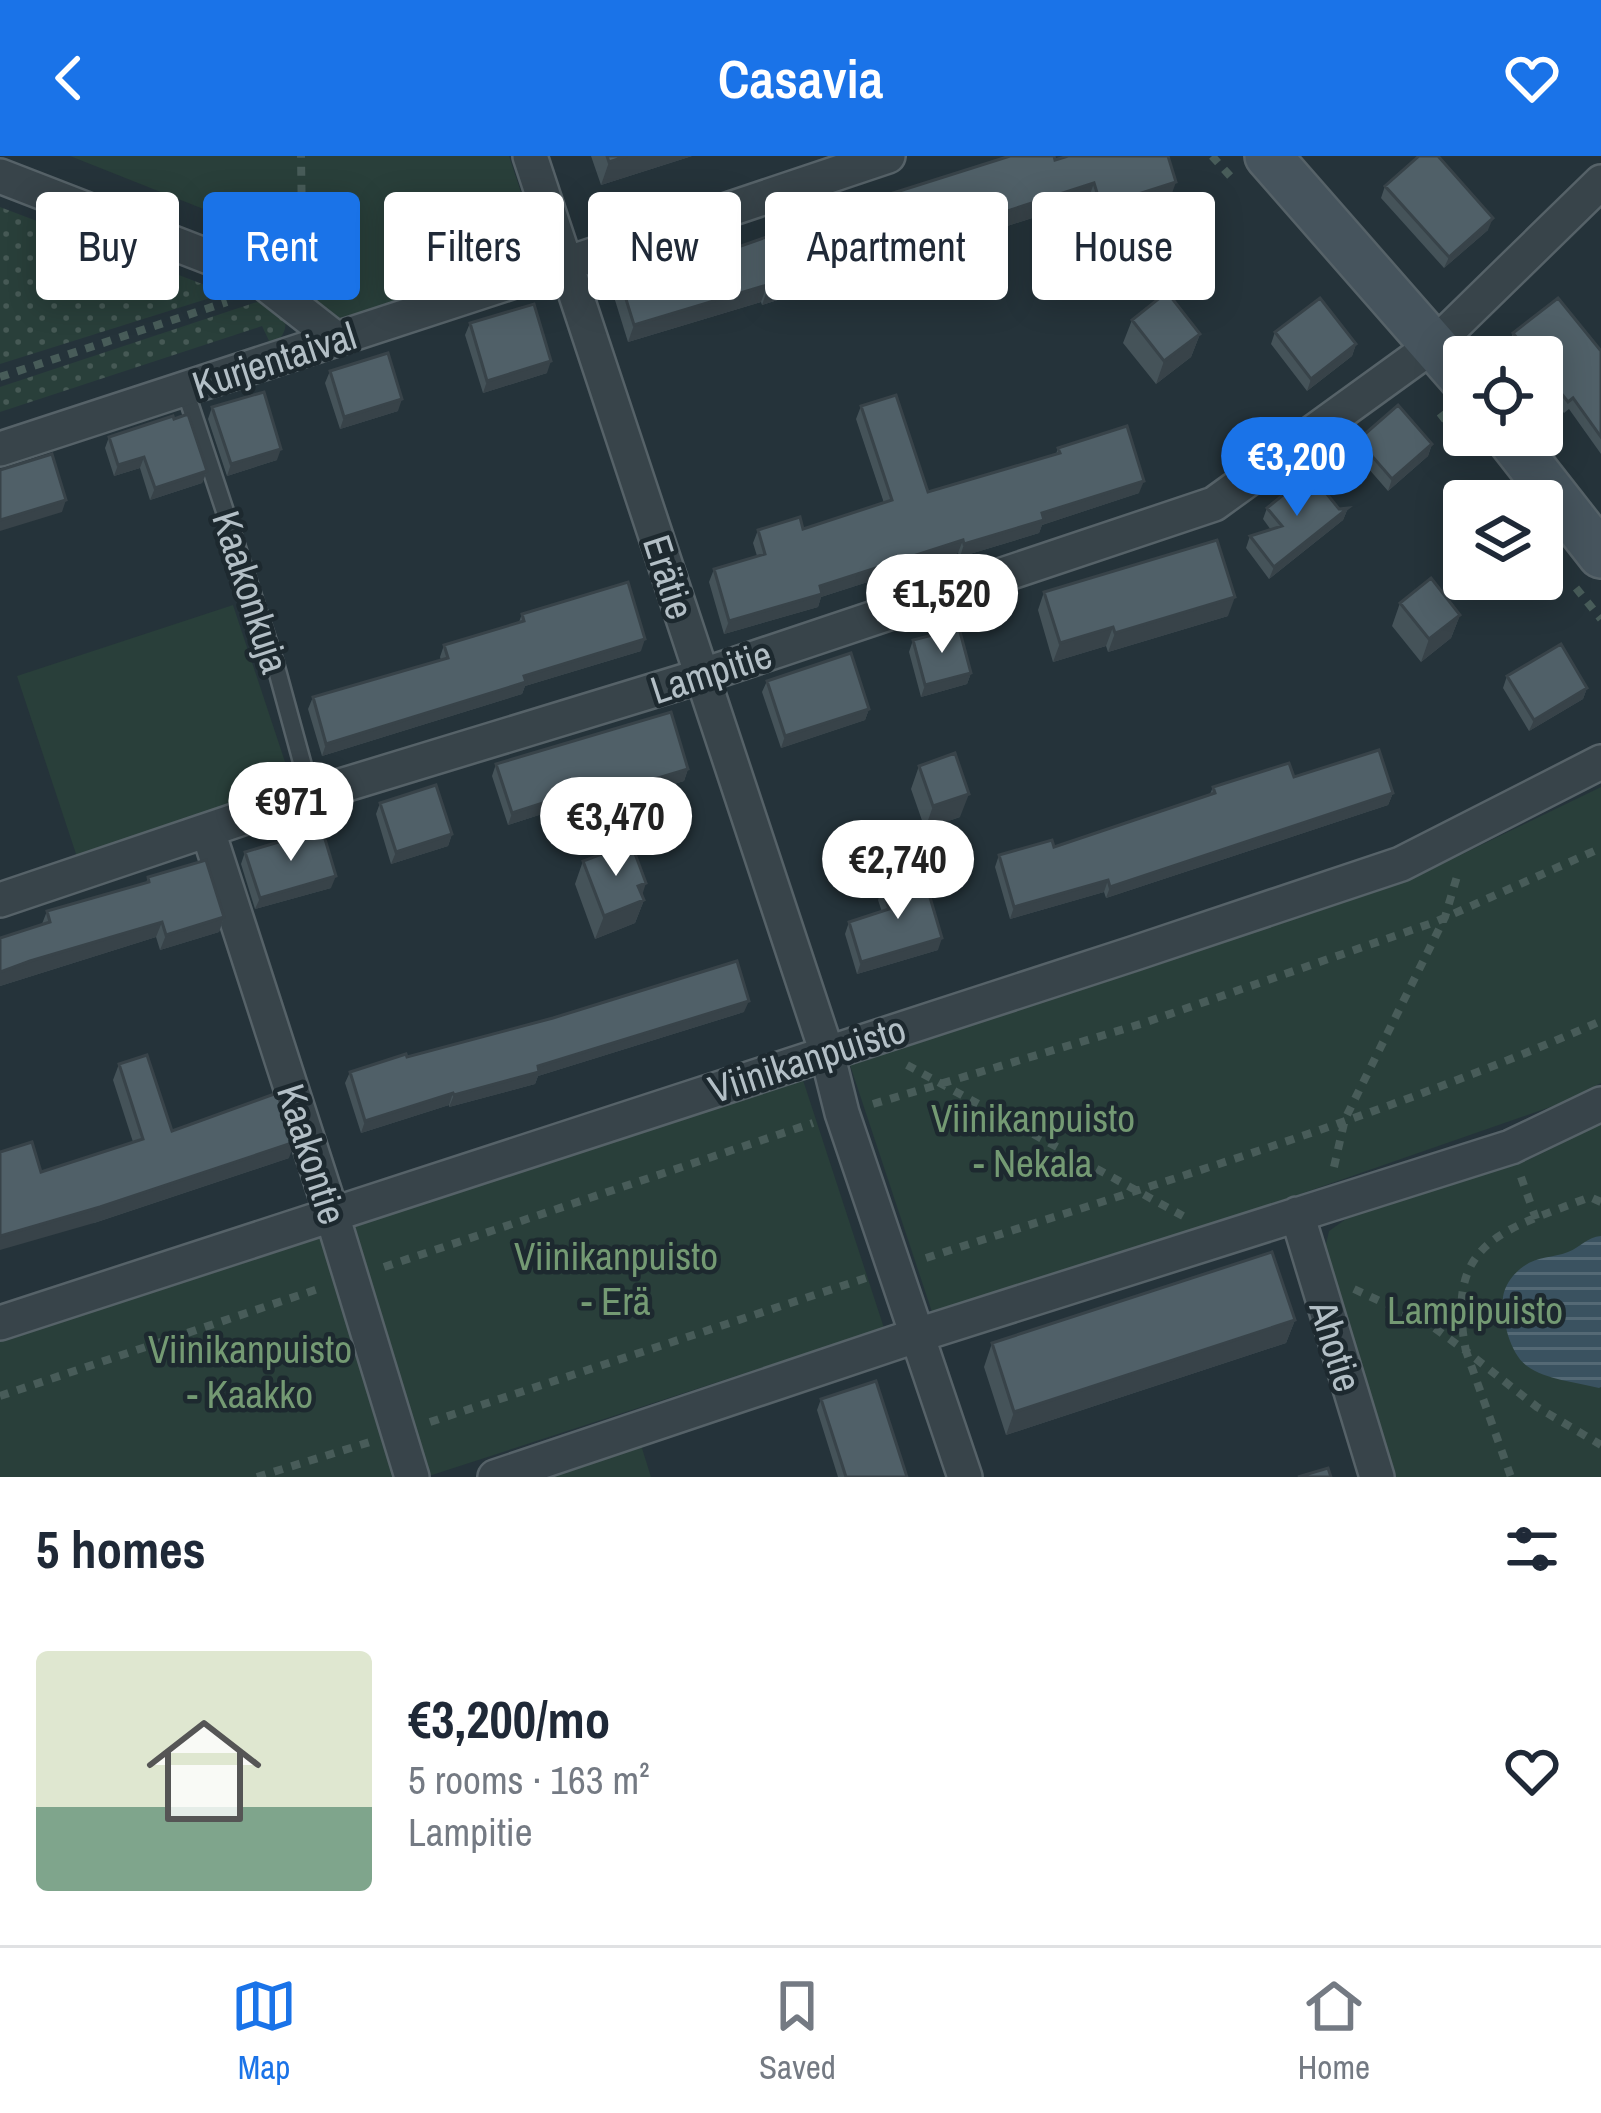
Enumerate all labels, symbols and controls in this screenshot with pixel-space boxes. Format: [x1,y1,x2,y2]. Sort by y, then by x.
text: Casavia [718,42,883,115]
icon: back [36,45,102,111]
icon: heart [1499,45,1565,111]
chip: Buy [36,192,179,300]
chip: Rent [203,192,360,300]
chip: Filters [384,192,564,300]
chip: New [588,192,741,300]
chip: Apartment [765,192,1008,300]
chip: House [1032,192,1215,300]
street label: Kurjentaival [186,309,362,411]
map controls [1443,336,1563,600]
button: locate [1443,336,1563,456]
pin: €3,200 [1199,417,1395,519]
text: €3,200 [1248,430,1346,482]
button: layers [1443,480,1563,600]
street label: Kaakonkuja [200,504,302,680]
street label: Erätie [631,528,707,626]
pin: €1,520 [844,554,1040,656]
text: €1,520 [893,567,991,619]
street label: Lampitie [644,628,778,716]
pin: €971 [220,762,362,864]
text: €971 [255,775,327,827]
pin: €3,470 [518,777,714,879]
text: €3,470 [567,790,665,842]
pin: €2,740 [800,820,996,922]
text: €2,740 [849,833,947,885]
street label: Viinikanpuisto [702,1003,912,1115]
street label: Kaakontie [265,1077,359,1231]
park label: Viinikanpuisto - Nekala [931,1092,1135,1189]
park label: Viinikanpuisto - Erä [514,1230,718,1327]
park label: Lampipuisto [1387,1284,1563,1336]
street label: Ahotie [1297,1293,1374,1398]
park label: Viinikanpuisto - Kaakko [148,1323,352,1420]
text: 5 homes [36,1515,206,1584]
icon: filters [1499,1516,1565,1582]
text: €3,200/mo [408,1685,610,1754]
icon: home [132,1699,276,1843]
icon: heart [1499,1738,1565,1804]
text: 5 rooms · 163 m² [408,1754,650,1806]
text: Lampitie [408,1806,532,1858]
tab: Map [231,1973,297,2089]
tab: Saved [759,1973,836,2089]
tab: Home [1298,1973,1370,2089]

